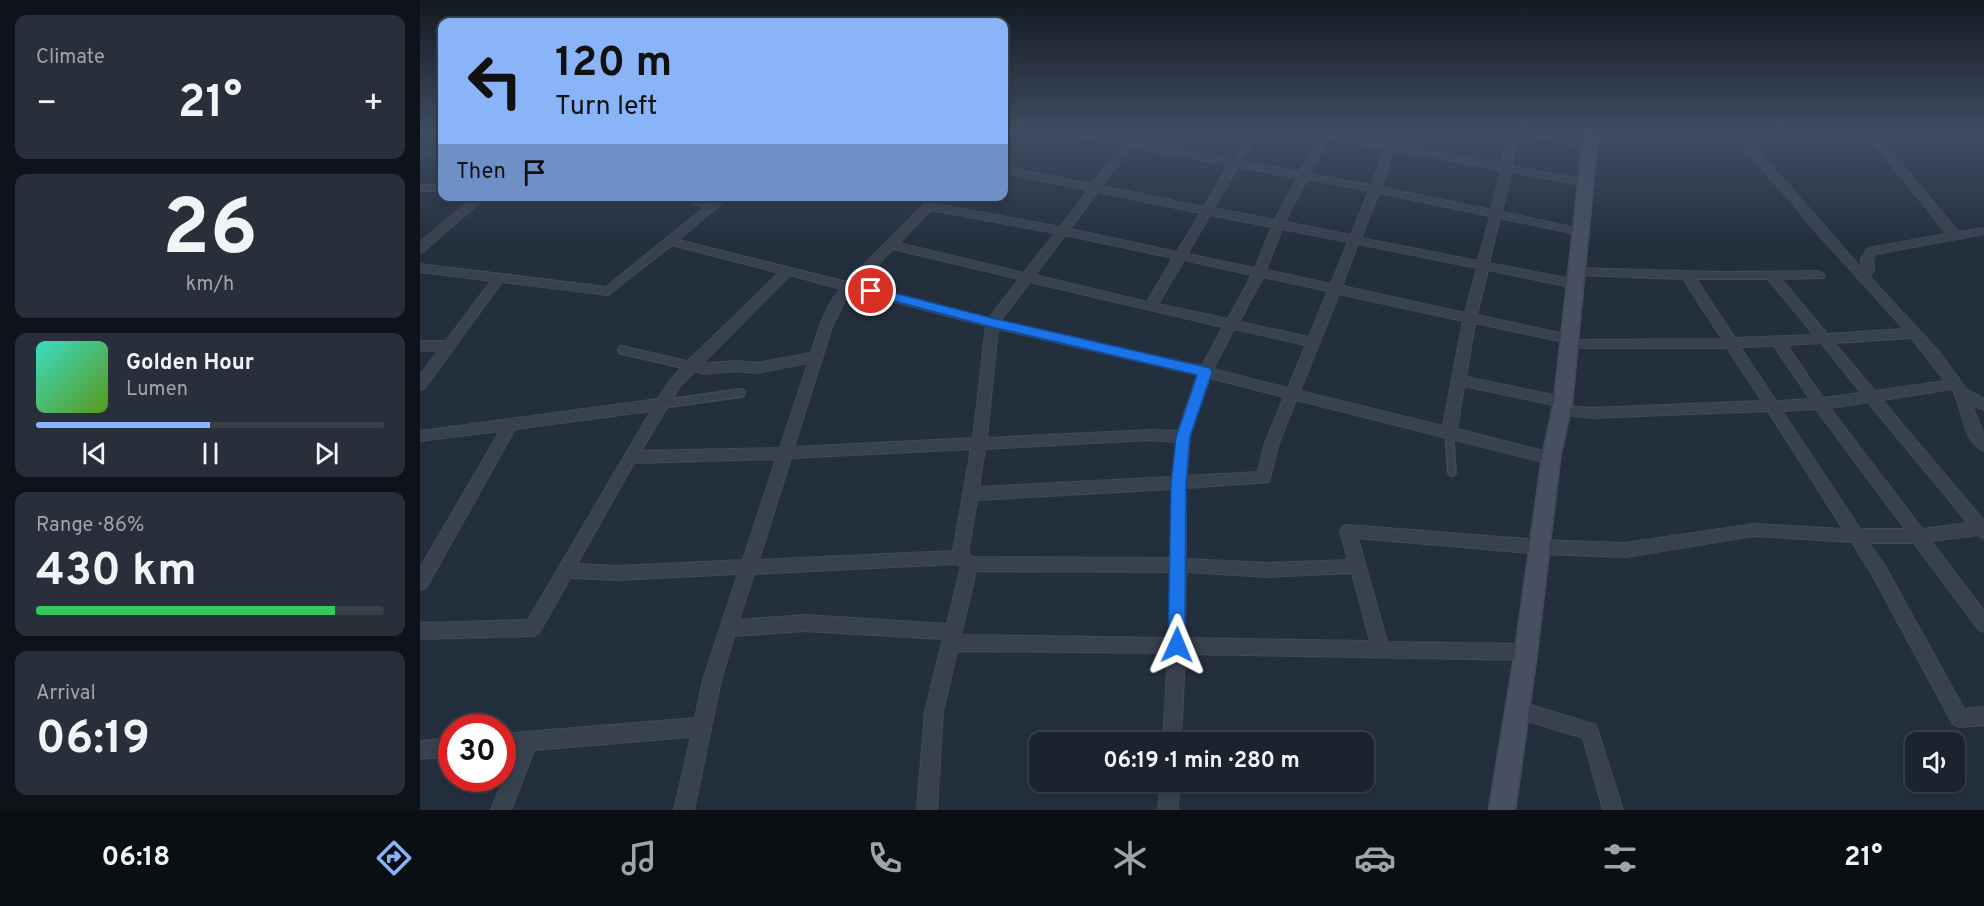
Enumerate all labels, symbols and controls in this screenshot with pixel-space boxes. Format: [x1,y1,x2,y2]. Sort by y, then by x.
text: 120 m [555,38,672,91]
icon: left [456,42,534,120]
text: Climate [36,45,105,71]
text: 21° [178,76,242,133]
text: − [36,84,57,126]
text: + [363,84,384,126]
text: Turn left [555,90,657,124]
icon: arrive [518,156,551,189]
text: Then [456,159,506,186]
text: 26 [162,183,258,282]
pin [845,265,896,316]
text: km/h [186,272,234,298]
icon: arrive [854,274,887,307]
text: Golden Hour [126,350,254,377]
text: Lumen [126,377,188,403]
icon: previous [78,437,111,470]
icon: pause [194,437,227,470]
icon: next [310,437,343,470]
text: Range · 86% [36,513,144,539]
text: 430 km [36,544,197,601]
position arrow [1145,613,1209,677]
text: Arrival [36,681,96,707]
text: 06:19 [36,712,150,769]
speed limit sign: 30 [438,714,516,792]
map controls [1905,732,1965,792]
button: sound [1905,732,1965,792]
text: 06:19 · 1 min · 280 m [1103,748,1300,775]
icon: directions [373,837,415,879]
icon: music [618,837,660,879]
icon: phone [864,837,906,879]
icon: climate [1109,837,1151,879]
icon: car [1354,837,1396,879]
icon: filters [1599,837,1641,879]
text: 06:18 [102,841,170,875]
text: 21° [1844,841,1882,875]

